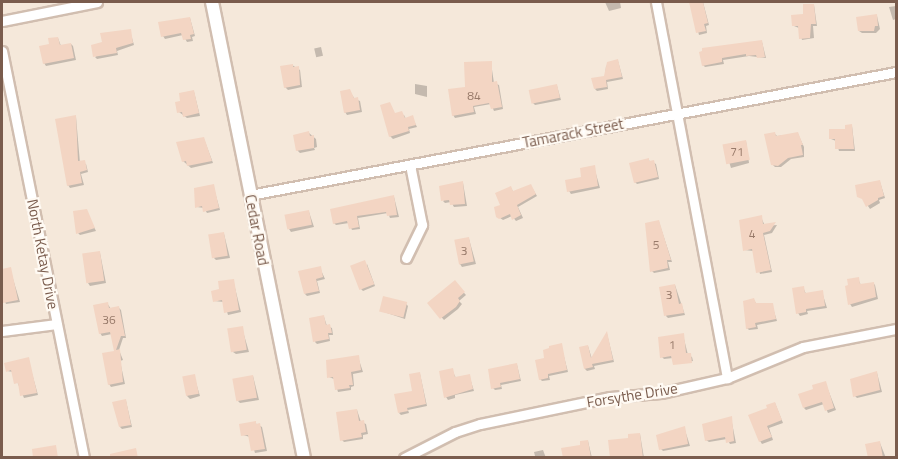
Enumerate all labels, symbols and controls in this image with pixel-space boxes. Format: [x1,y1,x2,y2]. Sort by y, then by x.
house number: 84 [467,89,481,103]
street label: Tamarack Street [521,114,625,152]
house number: 71 [730,145,744,159]
street label: Cedar Road [241,193,273,267]
street label: North Ketay Drive [24,197,62,311]
house number: 4 [749,227,755,241]
house number: 5 [653,238,659,252]
house number: 3 [461,244,467,258]
house number: 3 [666,288,672,302]
house number: 36 [102,313,116,327]
house number: 1 [669,338,675,352]
street label: Forsythe Drive [585,379,679,411]

